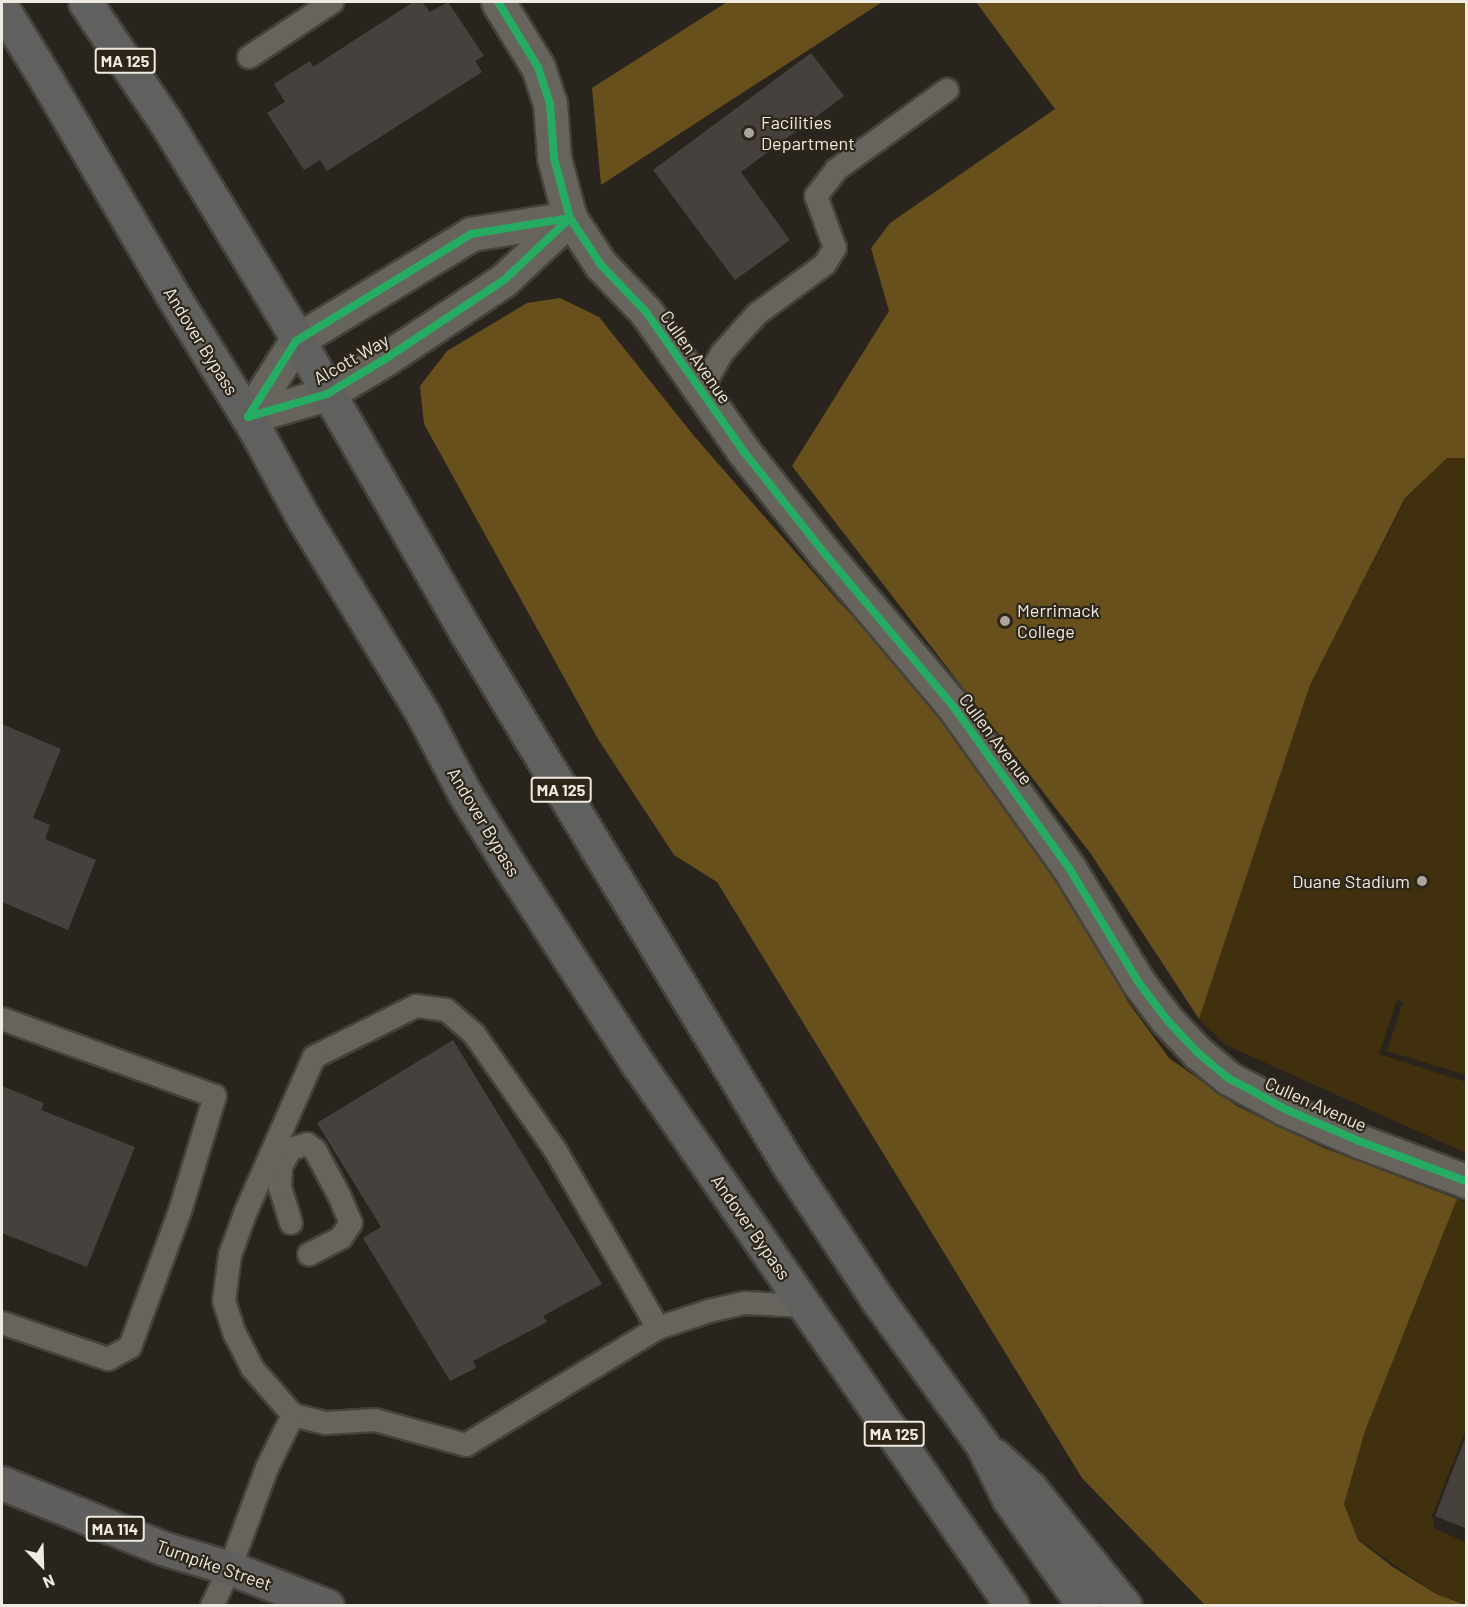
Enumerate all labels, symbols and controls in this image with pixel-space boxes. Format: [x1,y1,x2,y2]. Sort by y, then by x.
road number: MA 125 [94,48,156,74]
place label: Facilities Department [761,112,855,154]
marker: Facilities Department [742,126,756,140]
street label: Andover Bypass [159,283,243,399]
street label: Cullen Avenue [656,306,736,408]
street label: Alcott Way [310,329,392,389]
place label: Merrimack College [1017,600,1100,642]
marker: Merrimack College [998,614,1012,628]
street label: Cullen Avenue [955,689,1037,789]
street label: Andover Bypass [443,764,525,880]
road number: MA 125 [530,777,592,803]
place label: Duane Stadium [1292,870,1410,892]
marker: Duane Stadium [1415,874,1429,888]
street label: Cullen Avenue [1262,1072,1370,1136]
street label: Andover Bypass [707,1170,795,1284]
road number: MA 125 [862,1421,926,1447]
road number: MA 114 [85,1516,145,1542]
north arrow [12,1535,72,1595]
street label: Turnpike Street [153,1535,275,1595]
text: N [41,1571,58,1593]

